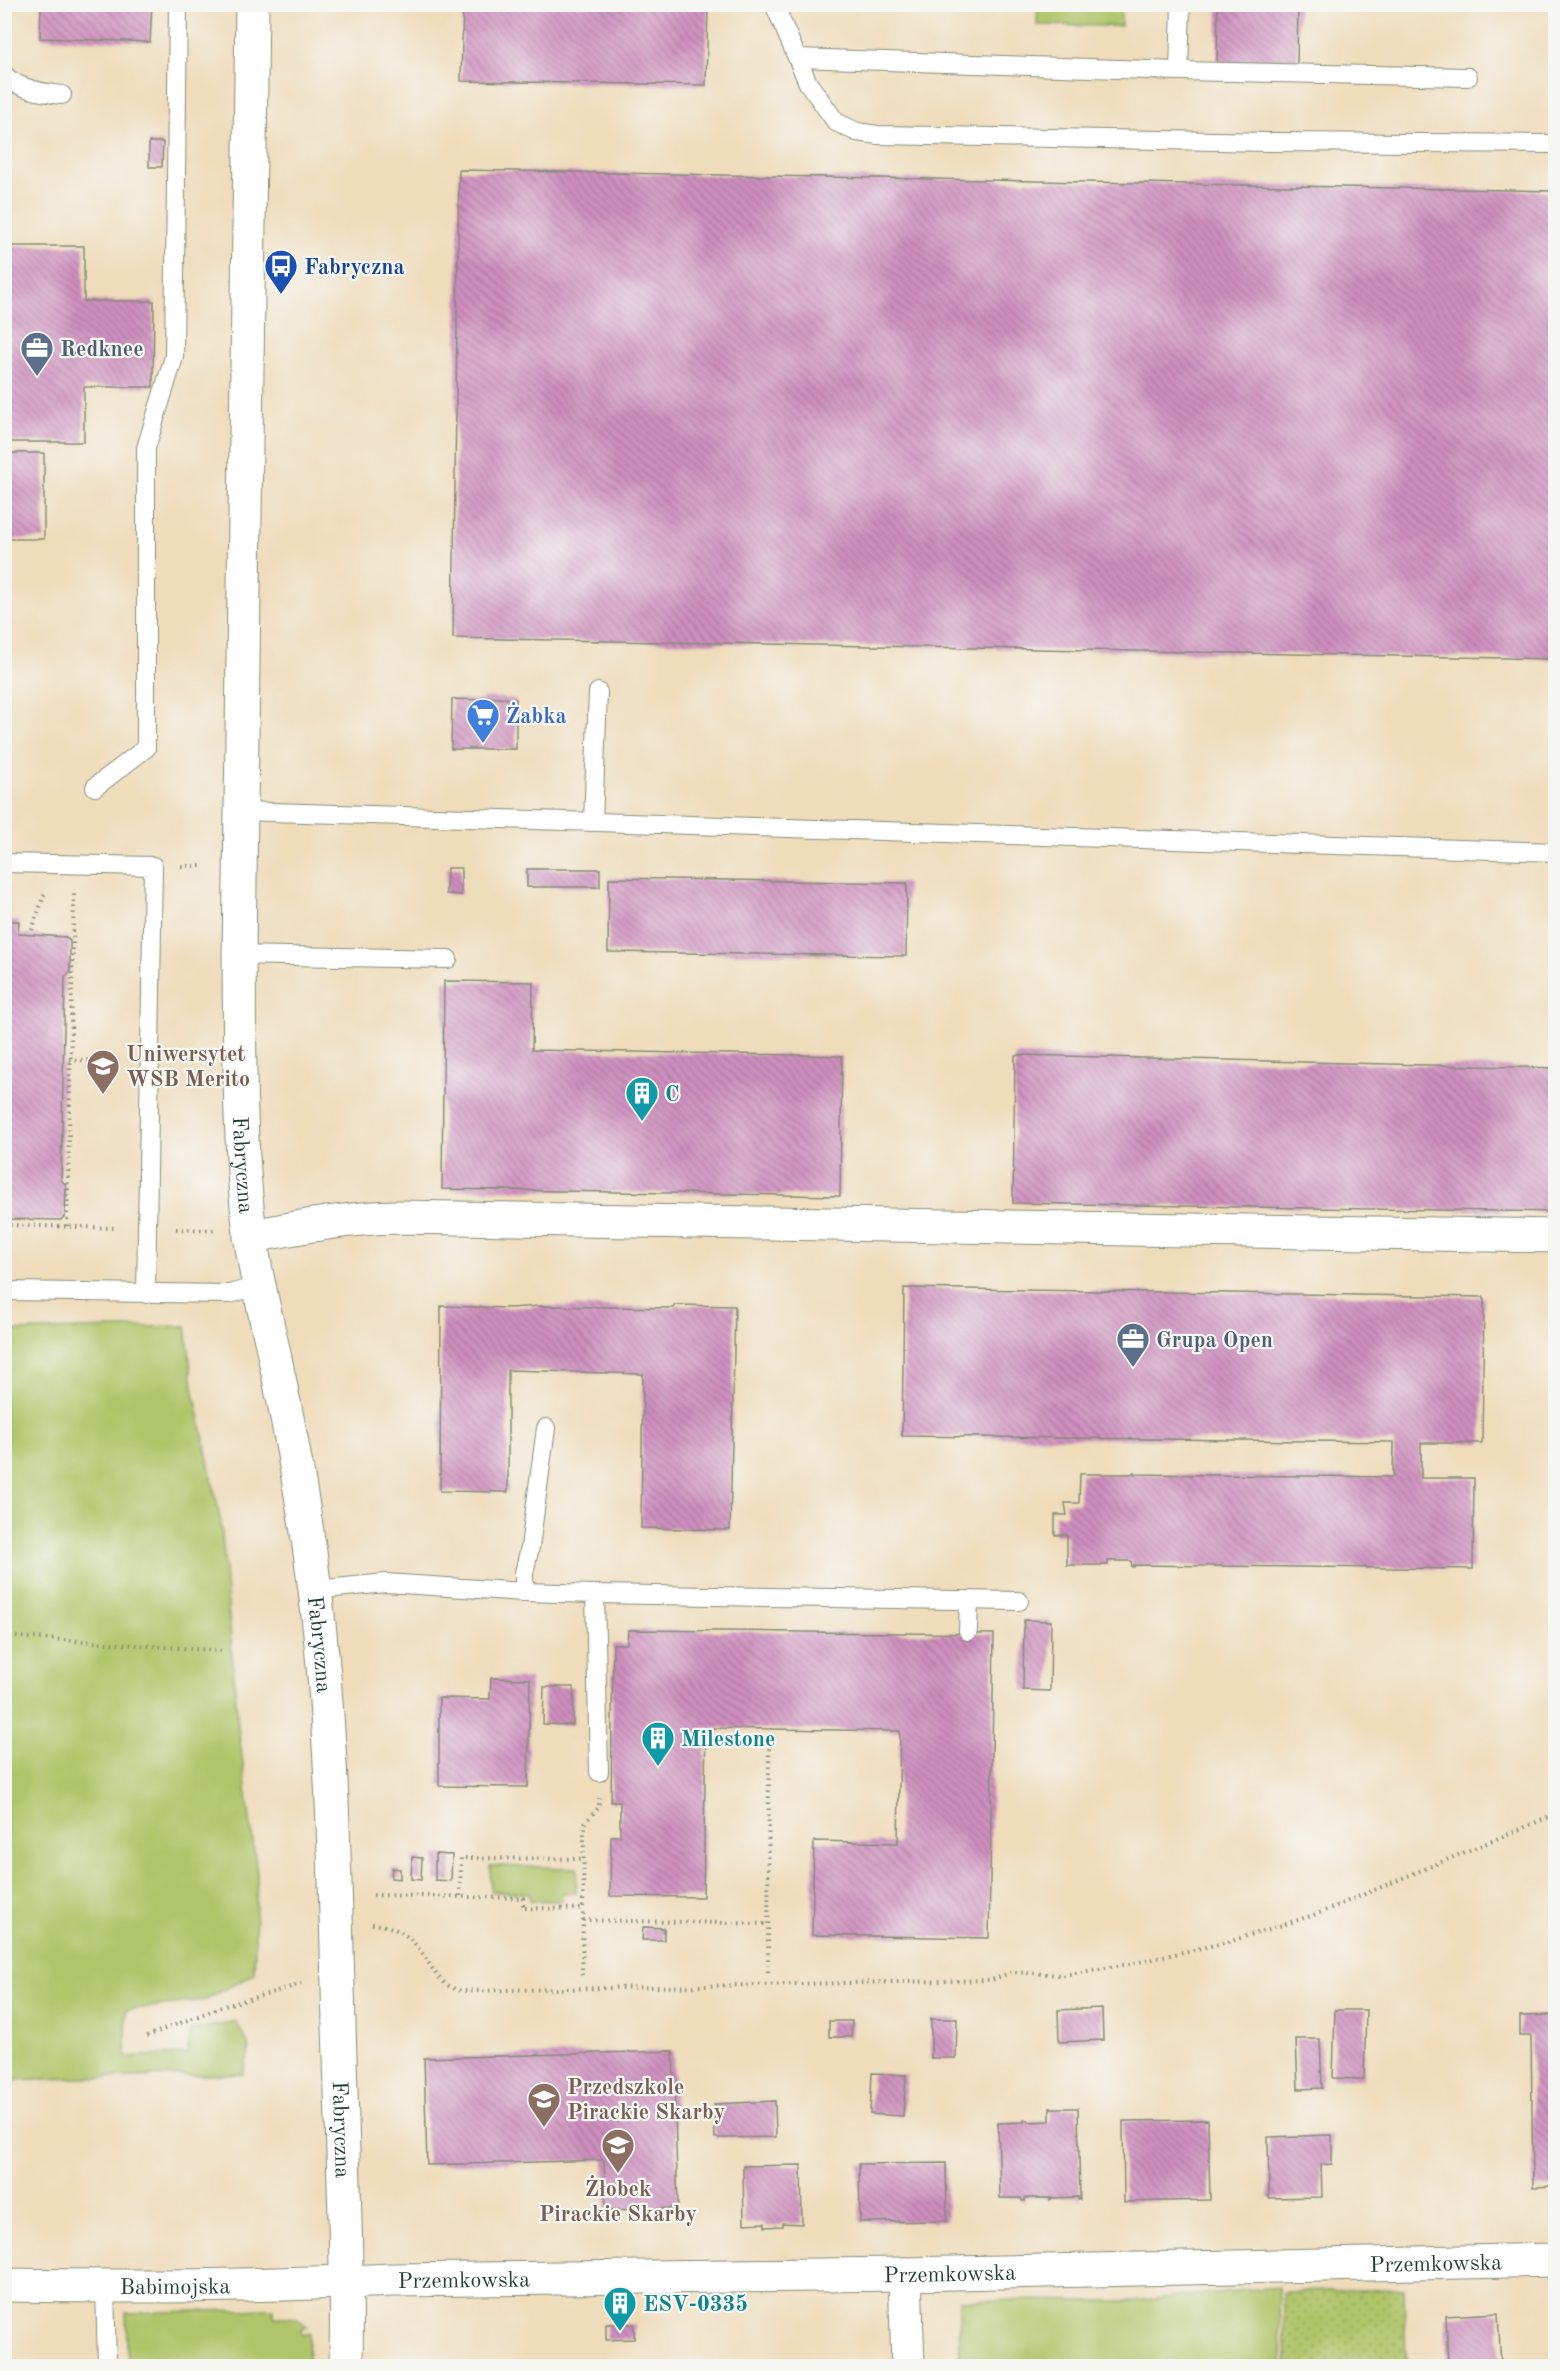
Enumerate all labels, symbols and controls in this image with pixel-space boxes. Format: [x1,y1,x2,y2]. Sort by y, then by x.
bus stop icon: Fabryczna [263,248,299,295]
place label: Fabryczna [304,257,405,279]
office icon: Redknee [19,330,55,377]
place label: Redknee [60,339,144,361]
supermarket icon: Żabka [465,697,501,744]
place label: Żabka [506,702,567,728]
place label: Uniwersytet WSB Merito [126,1044,250,1091]
school or university icon: Uniwersytet WSB Merito [85,1048,121,1095]
building icon: C [624,1075,660,1122]
place label: C [665,1084,680,1106]
street label: Fabryczna [228,1116,257,1215]
office icon: Grupa Open [1115,1321,1151,1368]
place label: Grupa Open [1156,1330,1273,1352]
street label: Fabryczna [303,1595,334,1694]
building icon: Milestone [640,1720,676,1767]
place label: Milestone [681,1729,775,1751]
place label: Przedszkole Pirackie Skarby [567,2077,725,2124]
street label: Fabryczna [328,2081,353,2179]
school or university icon: Przedszkole Pirackie Skarby [526,2081,562,2128]
school or university icon: Żłobek Pirackie Skarby [600,2127,636,2174]
place label: Żłobek Pirackie Skarby [539,2175,697,2226]
street label: Przemkowska [1369,2252,1502,2277]
street label: Przemkowska [884,2263,1016,2287]
street label: Przemkowska [398,2269,530,2293]
street label: Babimojska [120,2276,231,2299]
building icon: ESV-0335 [602,2285,638,2332]
place label: ESV-0335 [643,2294,748,2316]

